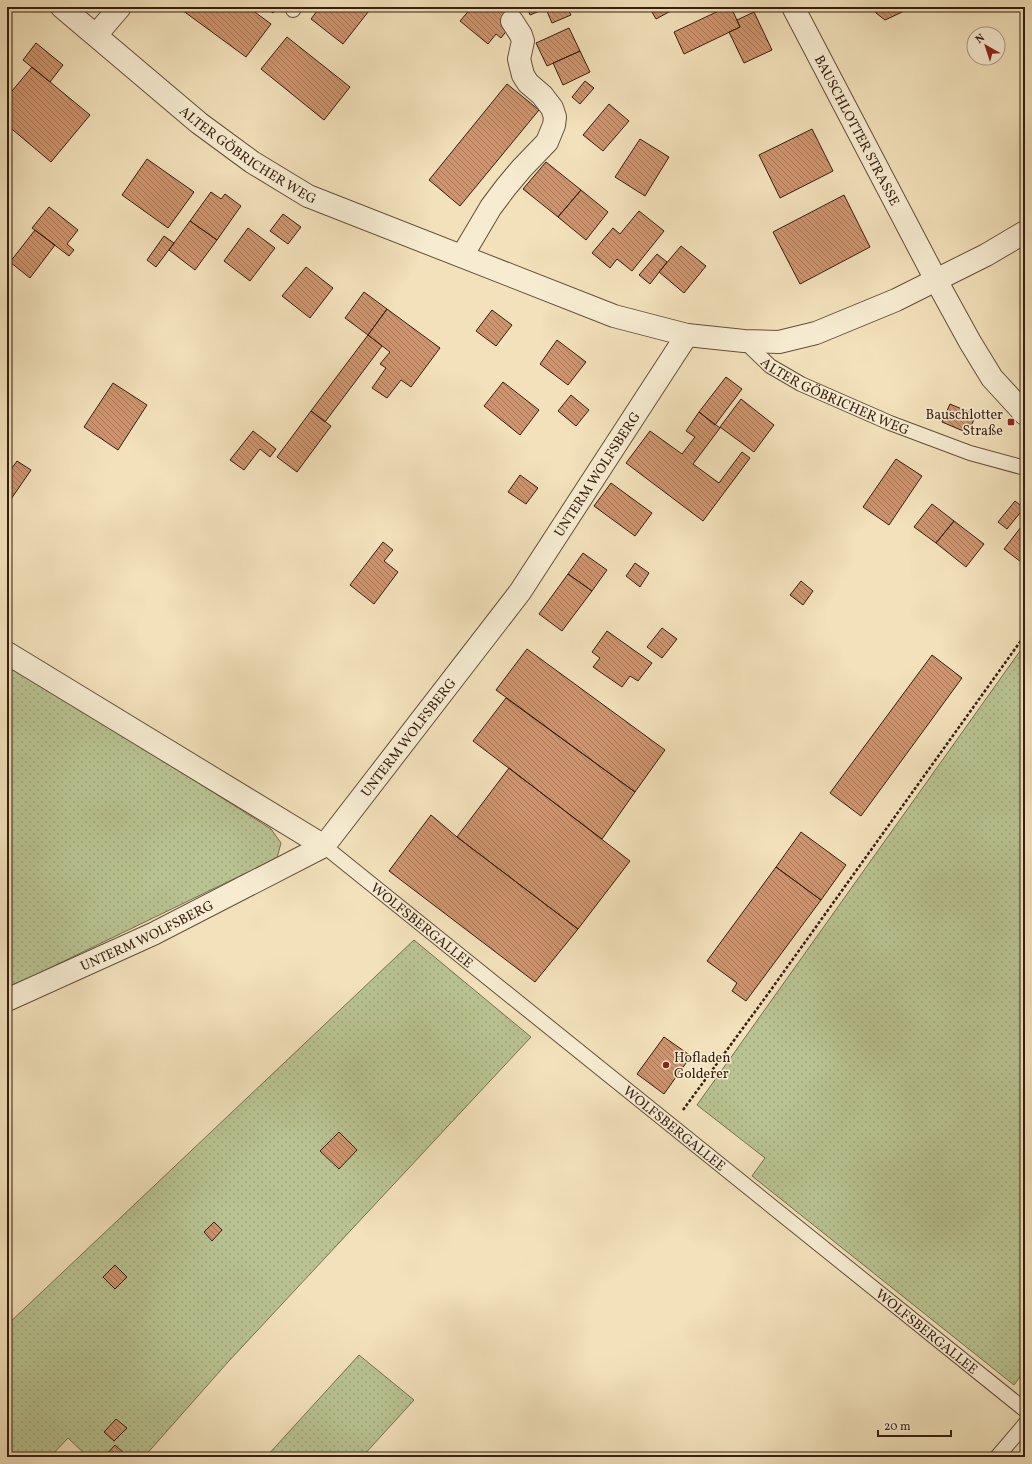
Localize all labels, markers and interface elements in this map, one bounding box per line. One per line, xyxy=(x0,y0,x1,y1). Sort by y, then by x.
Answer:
north arrow xyxy=(966,26,1006,66)
text: N xyxy=(973,31,988,48)
street label: BAUSCHLOTTER STRASSE xyxy=(809,52,903,209)
street label: ALTER GÖBRICHER WEG xyxy=(175,102,319,209)
street label: ALTER GÖBRICHER WEG xyxy=(756,354,912,440)
place label: Bauschlotter Straße xyxy=(925,406,1003,441)
street label: UNTERM WOLFSBERG xyxy=(550,409,646,541)
marker: Bauschlotter Straße xyxy=(1006,417,1016,427)
street label: UNTERM WOLFSBERG xyxy=(357,675,461,802)
street label: WOLFSBERGALLEE xyxy=(366,879,476,973)
street label: UNTERM WOLFSBERG xyxy=(78,896,217,977)
place label: Hofladen Golderer xyxy=(674,1049,731,1084)
marker: Hofladen Golderer xyxy=(661,1060,671,1070)
street label: WOLFSBERGALLEE xyxy=(618,1082,729,1176)
street label: WOLFSBERGALLEE xyxy=(871,1285,981,1379)
scale bar xyxy=(878,1412,951,1438)
text: 20 m xyxy=(884,1419,911,1435)

